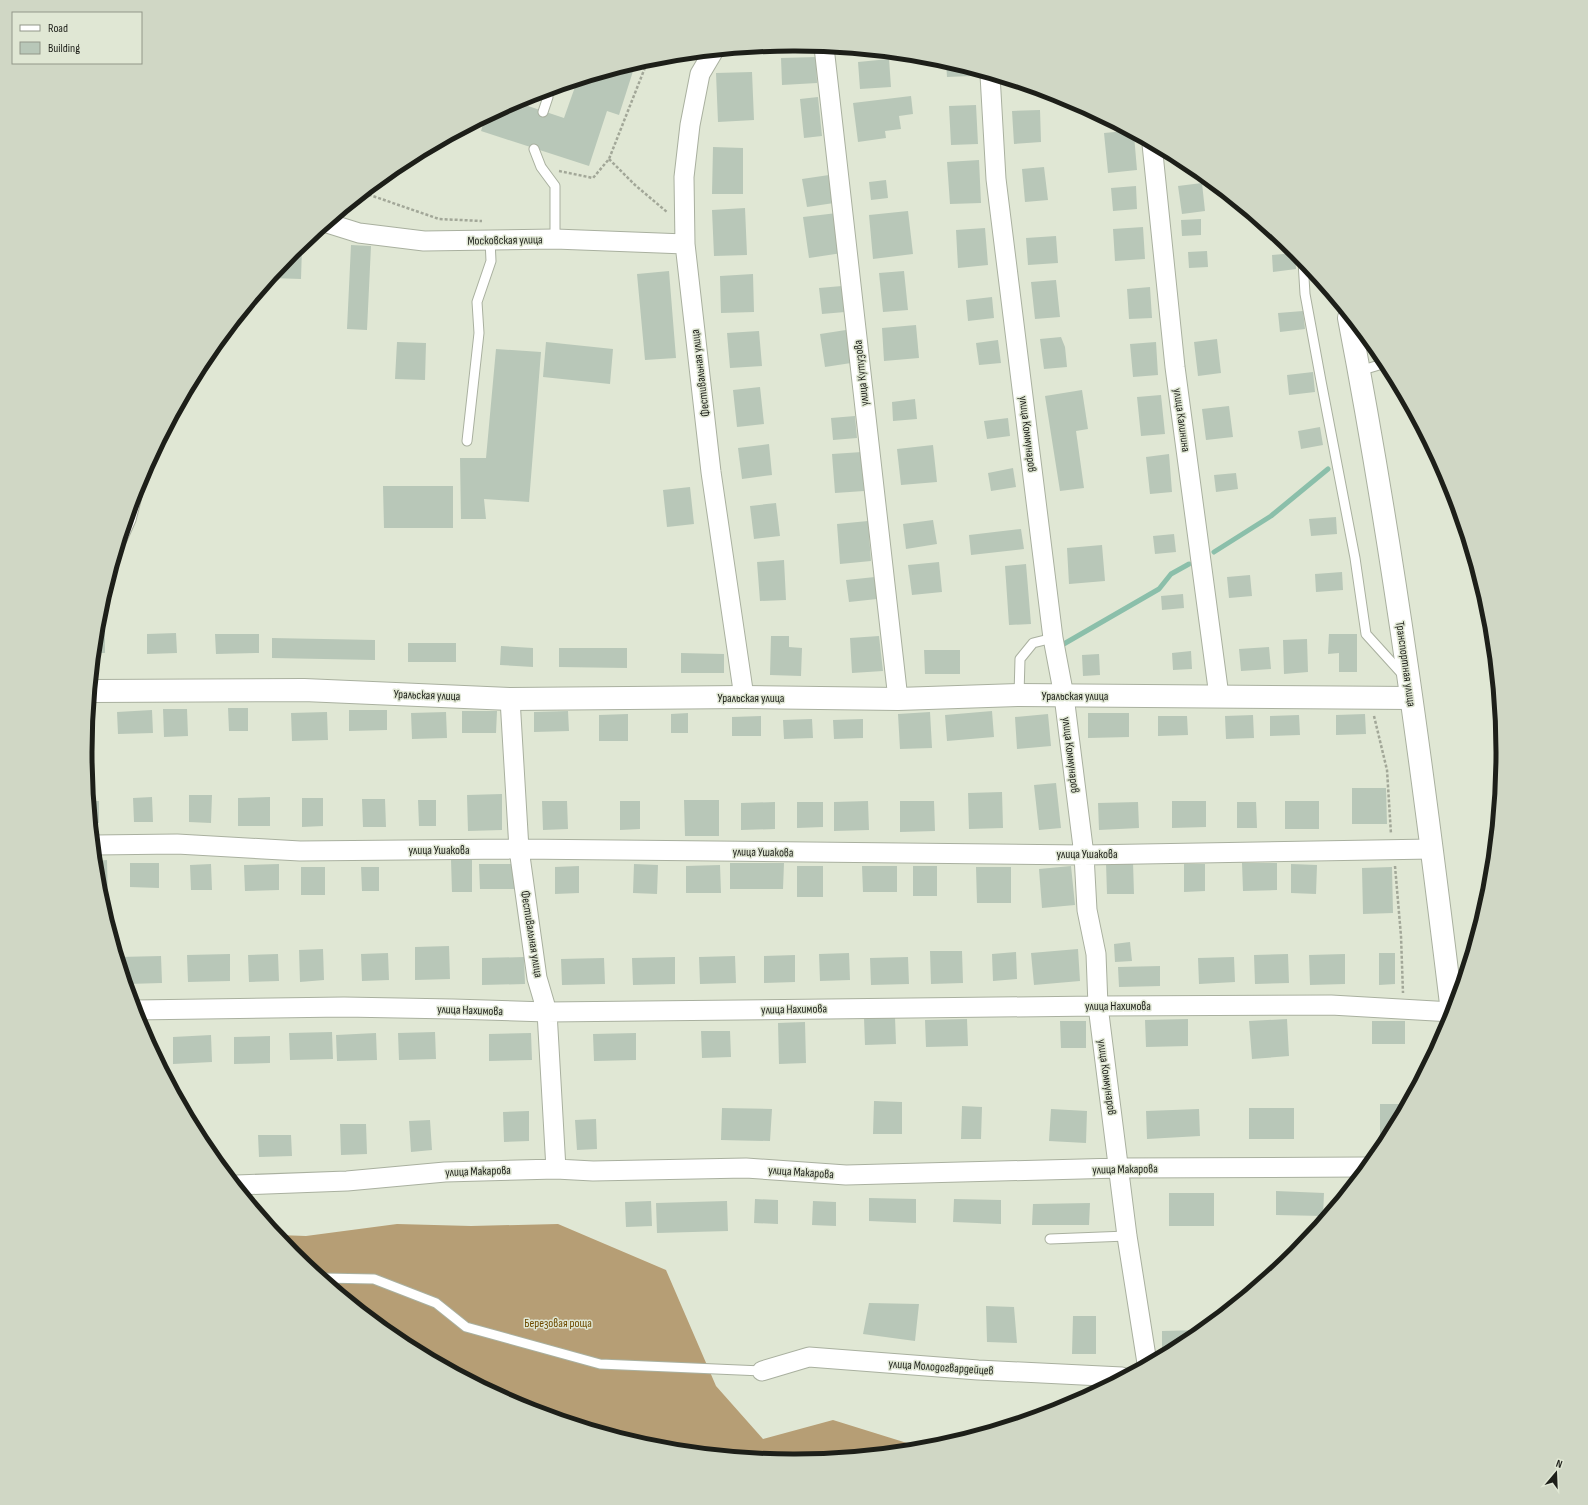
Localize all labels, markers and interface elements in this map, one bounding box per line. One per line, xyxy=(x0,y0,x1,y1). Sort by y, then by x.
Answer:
legend xyxy=(12,12,142,64)
text: Road xyxy=(48,21,68,36)
text: Building xyxy=(48,41,80,56)
street label: Московская улица xyxy=(467,232,543,249)
street label: Фестивальная улица xyxy=(688,328,713,418)
street label: улица Кутузова xyxy=(851,339,872,407)
street label: улица Калинина xyxy=(1170,387,1193,453)
street label: улица Коммунаров xyxy=(1015,395,1040,473)
street label: Транспортная улица xyxy=(1392,621,1419,708)
street label: Уральская улица xyxy=(393,687,461,704)
street label: Уральская улица xyxy=(1042,689,1109,704)
street label: Уральская улица xyxy=(718,691,785,706)
street label: улица Коммунаров xyxy=(1058,716,1083,794)
street label: улица Ушакова xyxy=(408,843,470,858)
street label: улица Ушакова xyxy=(732,844,794,861)
street label: улица Ушакова xyxy=(1056,847,1118,862)
street label: Фестивальная улица xyxy=(517,889,546,979)
street label: улица Нахимова xyxy=(1085,999,1151,1014)
street label: улица Нахимова xyxy=(761,1001,827,1018)
street label: улица Нахимова xyxy=(437,1002,504,1019)
street label: улица Коммунаров xyxy=(1094,1038,1119,1116)
street label: улица Макарова xyxy=(1092,1161,1158,1178)
street label: улица Макарова xyxy=(445,1163,511,1180)
street label: улица Макарова xyxy=(768,1163,835,1182)
park label: Березовая роща xyxy=(524,1316,592,1331)
street label: улица Молодогвардейцев xyxy=(888,1356,994,1379)
north arrow xyxy=(1536,1453,1576,1493)
text: N xyxy=(1554,1457,1564,1471)

